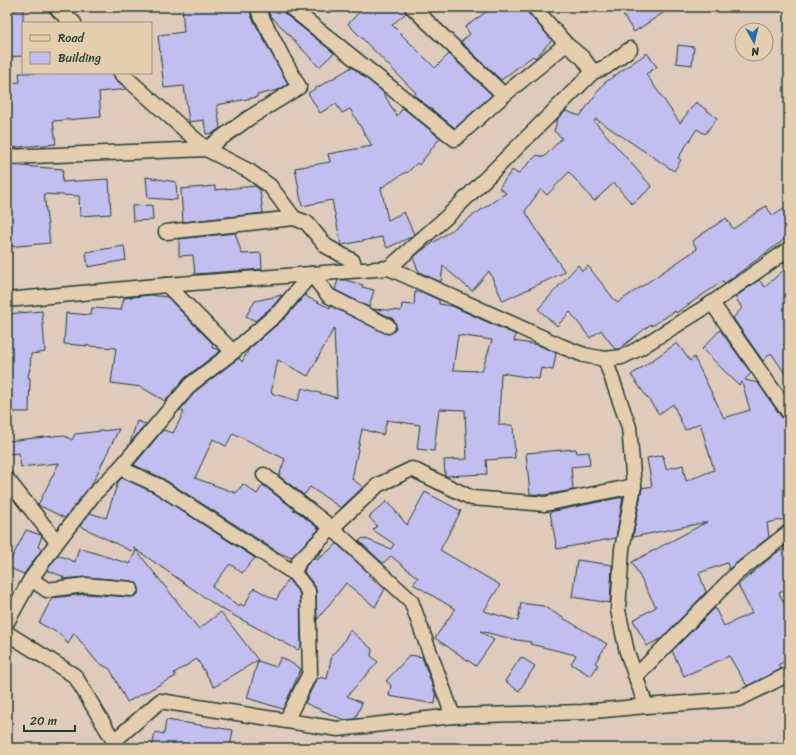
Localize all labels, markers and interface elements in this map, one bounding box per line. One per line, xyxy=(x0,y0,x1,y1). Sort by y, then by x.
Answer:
legend xyxy=(22,22,152,74)
north arrow xyxy=(734,22,774,62)
text: Road xyxy=(58,27,85,49)
text: N xyxy=(750,41,761,61)
text: Building xyxy=(58,47,101,69)
scale bar xyxy=(24,707,75,733)
text: 20 m xyxy=(30,710,57,732)

